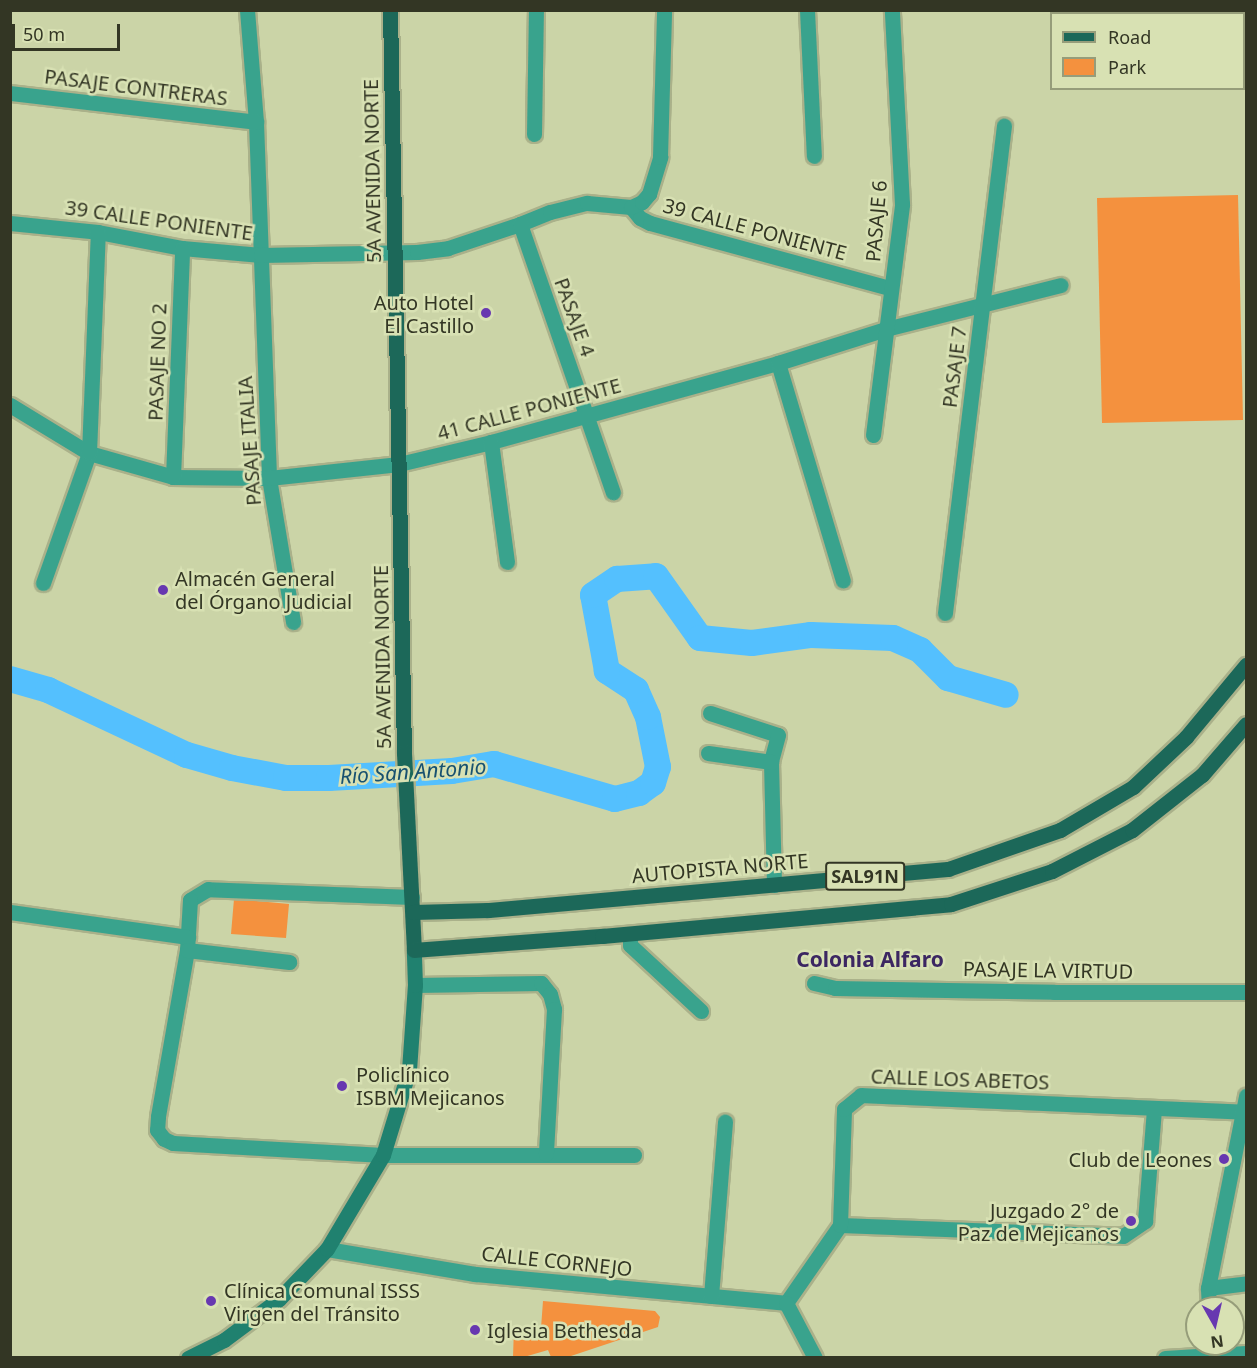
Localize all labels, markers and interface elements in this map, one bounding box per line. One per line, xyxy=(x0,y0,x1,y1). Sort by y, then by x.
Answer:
scale bar xyxy=(15,12,123,50)
legend xyxy=(1050,12,1245,90)
text: 50 m xyxy=(23,22,65,46)
text: Road xyxy=(1108,25,1151,49)
text: Park xyxy=(1108,55,1146,79)
street label: PASAJE CONTRERAS xyxy=(43,64,229,110)
street label: 5A AVENIDA NORTE xyxy=(358,79,386,263)
street label: PASAJE 6 xyxy=(860,179,892,263)
street label: 39 CALLE PONIENTE xyxy=(661,193,849,265)
street label: 39 CALLE PONIENTE xyxy=(64,195,254,245)
street label: PASAJE 4 xyxy=(550,274,600,360)
place label: Auto Hotel El Castillo xyxy=(374,290,474,337)
street label: PASAJE NO 2 xyxy=(143,303,171,421)
marker: Auto Hotel El Castillo xyxy=(479,306,493,320)
street label: PASAJE 7 xyxy=(937,325,971,409)
street label: 41 CALLE PONIENTE xyxy=(435,373,623,445)
street label: PASAJE ITALIA xyxy=(233,375,265,507)
street label: 5A AVENIDA NORTE xyxy=(368,565,396,749)
place label: Almacén General del Órgano Judicial xyxy=(175,566,352,613)
marker: Almacén General del Órgano Judicial xyxy=(156,583,170,597)
water label: Río San Antonio xyxy=(339,753,487,789)
street label: AUTOPISTA NORTE xyxy=(631,848,809,888)
road number: SAL91N xyxy=(824,861,906,891)
district label: Colonia Alfaro xyxy=(796,946,944,972)
street label: PASAJE LA VIRTUD xyxy=(963,957,1133,983)
place label: Policlínico ISBM Mejicanos xyxy=(356,1062,505,1109)
street label: CALLE LOS ABETOS xyxy=(870,1064,1050,1094)
marker: Policlínico ISBM Mejicanos xyxy=(333,1077,351,1095)
place label: Club de Leones xyxy=(1068,1147,1212,1171)
marker: Club de Leones xyxy=(1217,1152,1231,1166)
place label: Juzgado 2° de Paz de Mejicanos xyxy=(958,1198,1119,1245)
marker: Juzgado 2° de Paz de Mejicanos xyxy=(1124,1214,1138,1228)
street label: CALLE CORNEJO xyxy=(480,1241,634,1281)
place label: Clínica Comunal ISSS Virgen del Tránsito xyxy=(224,1278,420,1325)
marker: Clínica Comunal ISSS Virgen del Tránsito xyxy=(202,1292,220,1310)
north arrow xyxy=(1185,1296,1245,1356)
place label: Iglesia Bethesda xyxy=(487,1318,642,1342)
marker: Iglesia Bethesda xyxy=(468,1323,482,1337)
text: N xyxy=(1209,1330,1225,1354)

